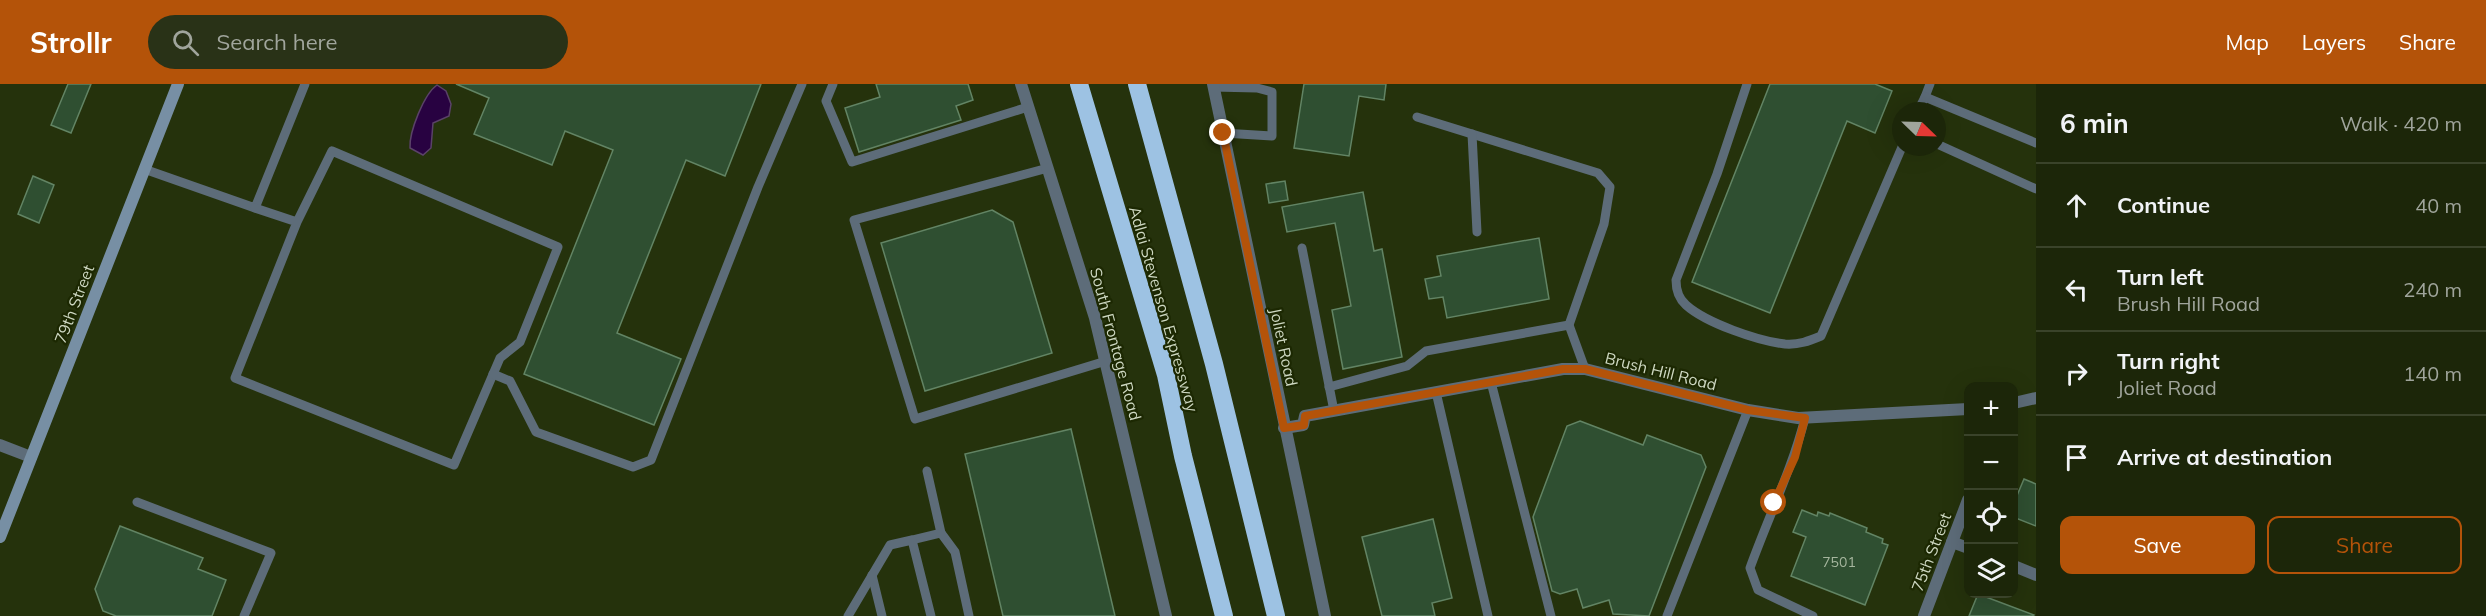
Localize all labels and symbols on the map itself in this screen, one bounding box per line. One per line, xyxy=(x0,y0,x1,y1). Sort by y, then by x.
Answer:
north arrow xyxy=(1892,102,1946,156)
route end xyxy=(1209,119,1235,145)
street label: Adlai Stevenson Expressway xyxy=(1125,204,1203,415)
street label: 79th Street xyxy=(50,261,98,346)
street label: South Frontage Road xyxy=(1086,265,1146,423)
street label: Joliet Road xyxy=(1266,306,1302,388)
street label: Brush Hill Road xyxy=(1603,347,1719,395)
route start xyxy=(1760,489,1786,515)
street label: 75th Street xyxy=(1907,509,1955,594)
house number: 7501 xyxy=(1822,553,1856,571)

